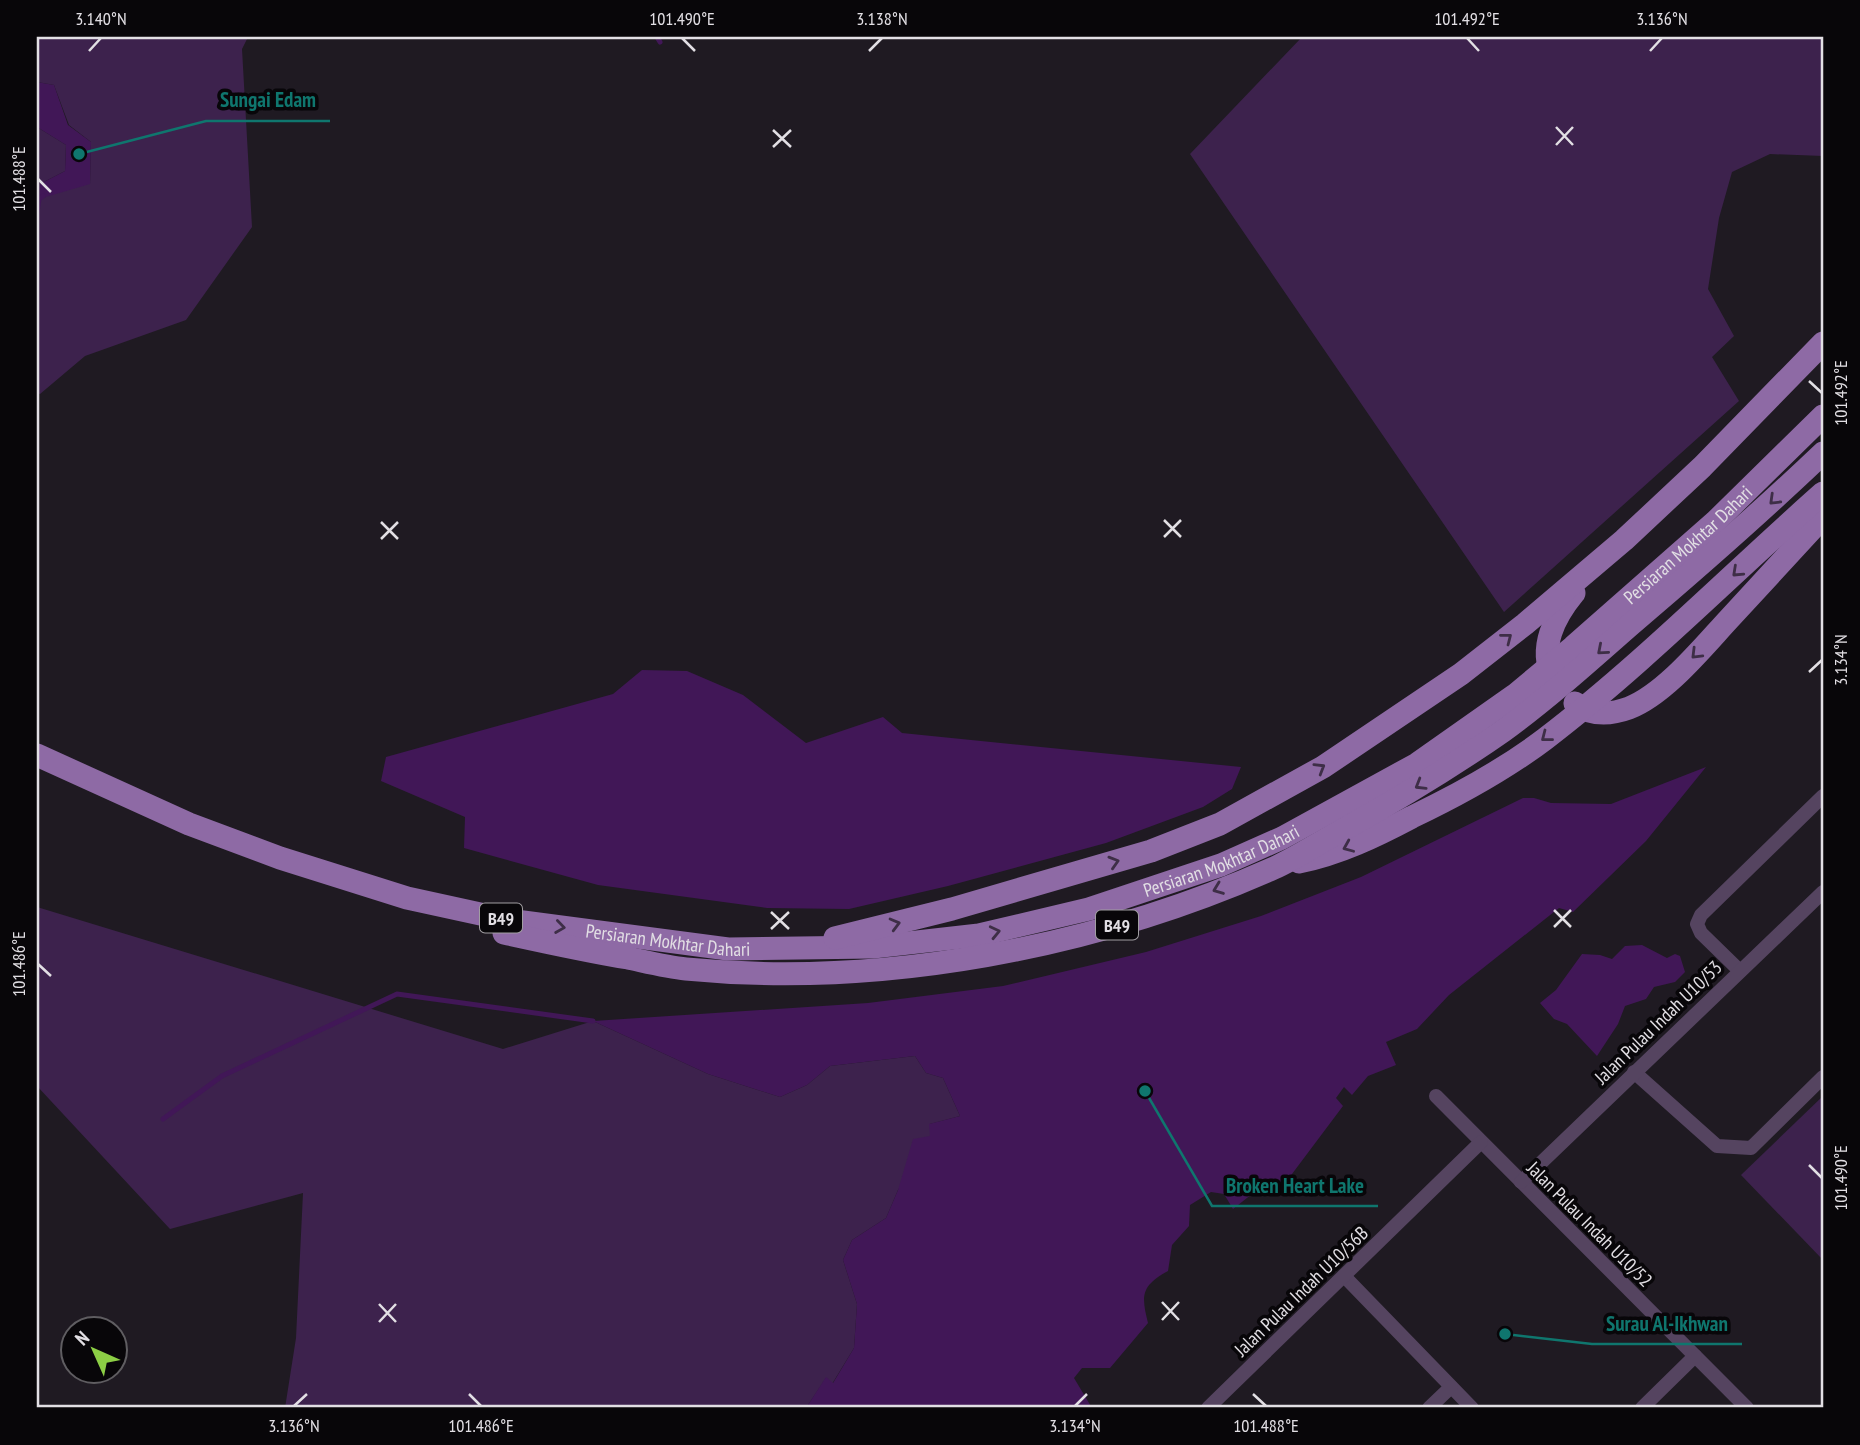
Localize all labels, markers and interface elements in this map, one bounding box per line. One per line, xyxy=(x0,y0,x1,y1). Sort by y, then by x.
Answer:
text: 3.140°N xyxy=(75,7,127,30)
text: 101.490°E xyxy=(649,7,715,30)
text: 3.138°N xyxy=(856,7,908,30)
text: 101.492°E xyxy=(1434,7,1500,30)
text: 3.136°N xyxy=(1636,7,1688,30)
callout: Sungai Edam xyxy=(206,79,330,121)
text: Sungai Edam xyxy=(220,86,316,113)
text: 101.488°E xyxy=(7,146,30,212)
text: 101.492°E xyxy=(1829,360,1852,426)
street label: Persiaran Mokhtar Dahari xyxy=(1618,480,1757,609)
one-way arrow xyxy=(1769,492,1782,505)
one-way arrow xyxy=(1732,564,1745,577)
one-way arrow xyxy=(1499,634,1512,647)
text: 3.134°N xyxy=(1829,634,1852,686)
one-way arrow xyxy=(1598,642,1611,654)
one-way arrow xyxy=(1692,646,1705,659)
one-way arrow xyxy=(1542,729,1554,741)
one-way arrow xyxy=(1313,763,1326,776)
one-way arrow xyxy=(1414,776,1427,789)
street label: Persiaran Mokhtar Dahari xyxy=(1140,819,1303,902)
one-way arrow xyxy=(1343,839,1355,853)
one-way arrow xyxy=(1108,856,1120,871)
one-way arrow xyxy=(1213,881,1225,895)
road number: B49 xyxy=(480,903,522,932)
road number: B49 xyxy=(1096,910,1138,940)
street label: Persiaran Mokhtar Dahari xyxy=(584,918,750,961)
one-way arrow xyxy=(889,918,901,932)
one-way arrow xyxy=(554,920,566,935)
one-way arrow xyxy=(989,925,1001,940)
text: 101.486°E xyxy=(7,931,30,997)
street label: Jalan Pulau Indah U10/53 xyxy=(1589,955,1727,1090)
text: 101.490°E xyxy=(1829,1145,1852,1211)
street label: Jalan Pulau Indah U10/52 xyxy=(1521,1155,1658,1292)
callout: Broken Heart Lake xyxy=(1212,1164,1378,1206)
text: Broken Heart Lake xyxy=(1226,1172,1364,1199)
street label: Jalan Pulau Indah U10/56B xyxy=(1228,1221,1373,1362)
callout: Surau Al-Ikhwan xyxy=(1592,1302,1742,1344)
text: Surau Al-Ikhwan xyxy=(1606,1310,1728,1337)
north arrow xyxy=(60,1316,130,1386)
text: N xyxy=(70,1326,94,1350)
text: 3.136°N xyxy=(268,1414,320,1437)
text: 101.486°E xyxy=(448,1414,514,1437)
text: 3.134°N xyxy=(1049,1414,1101,1437)
text: 101.488°E xyxy=(1233,1414,1299,1437)

